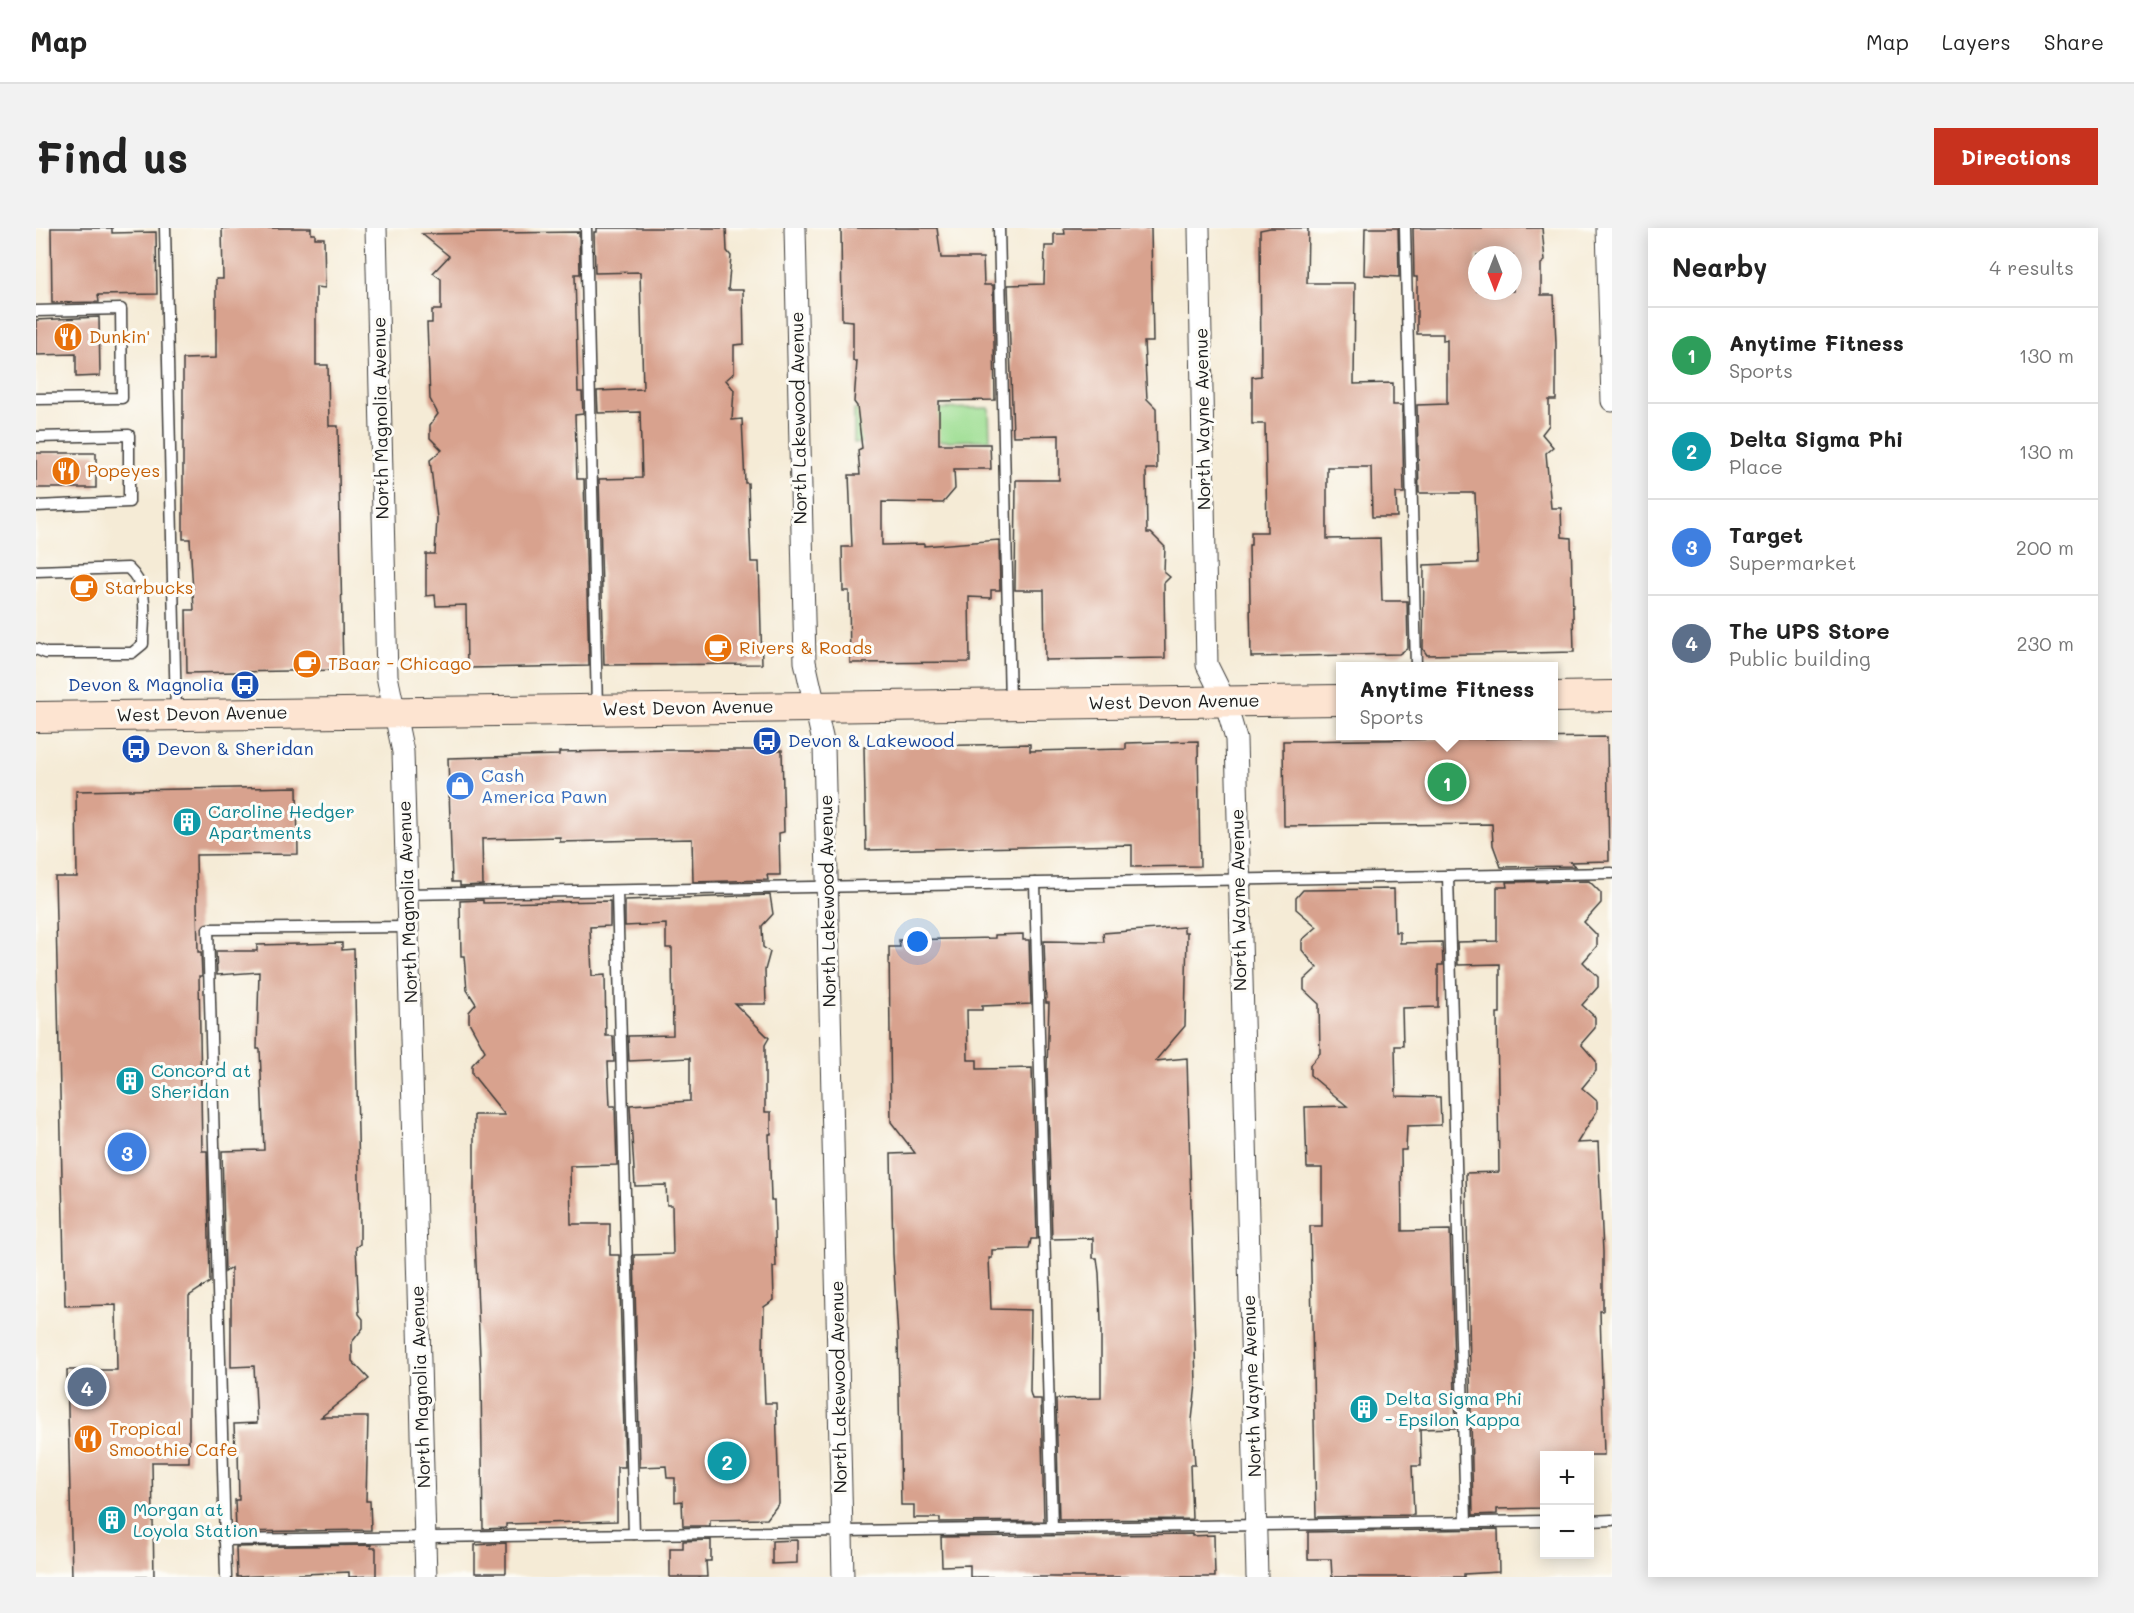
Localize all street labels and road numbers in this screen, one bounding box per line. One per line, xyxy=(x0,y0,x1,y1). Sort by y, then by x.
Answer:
street label: North Lakewood Avenue xyxy=(784,311,812,525)
street label: North Magnolia Avenue xyxy=(366,316,394,520)
street label: North Wayne Avenue xyxy=(1188,328,1216,510)
street label: West Devon Avenue xyxy=(1088,688,1260,714)
street label: West Devon Avenue xyxy=(602,694,774,720)
street label: West Devon Avenue xyxy=(116,700,288,726)
street label: North Lakewood Avenue xyxy=(813,794,841,1008)
street label: North Magnolia Avenue xyxy=(391,800,423,1004)
street label: North Wayne Avenue xyxy=(1224,809,1252,991)
street label: North Lakewood Avenue xyxy=(824,1280,852,1494)
street label: North Magnolia Avenue xyxy=(404,1285,436,1489)
street label: North Wayne Avenue xyxy=(1236,1294,1266,1478)

